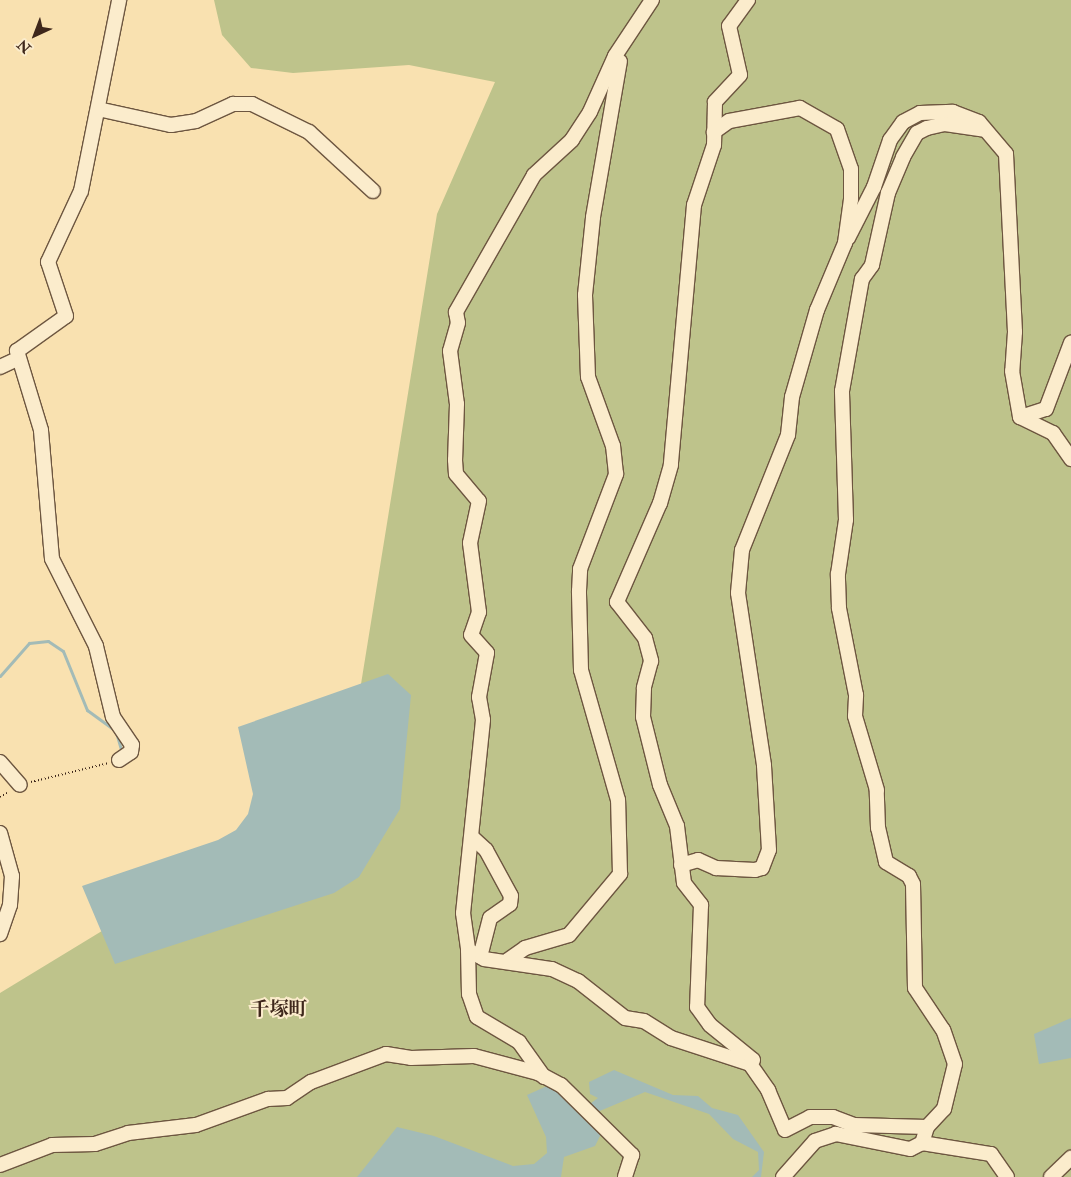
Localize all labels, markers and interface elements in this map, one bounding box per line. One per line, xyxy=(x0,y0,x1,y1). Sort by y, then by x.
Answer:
north arrow xyxy=(10,10,60,60)
text: N xyxy=(14,36,35,57)
district label: 千塚町 xyxy=(251,999,307,1021)

